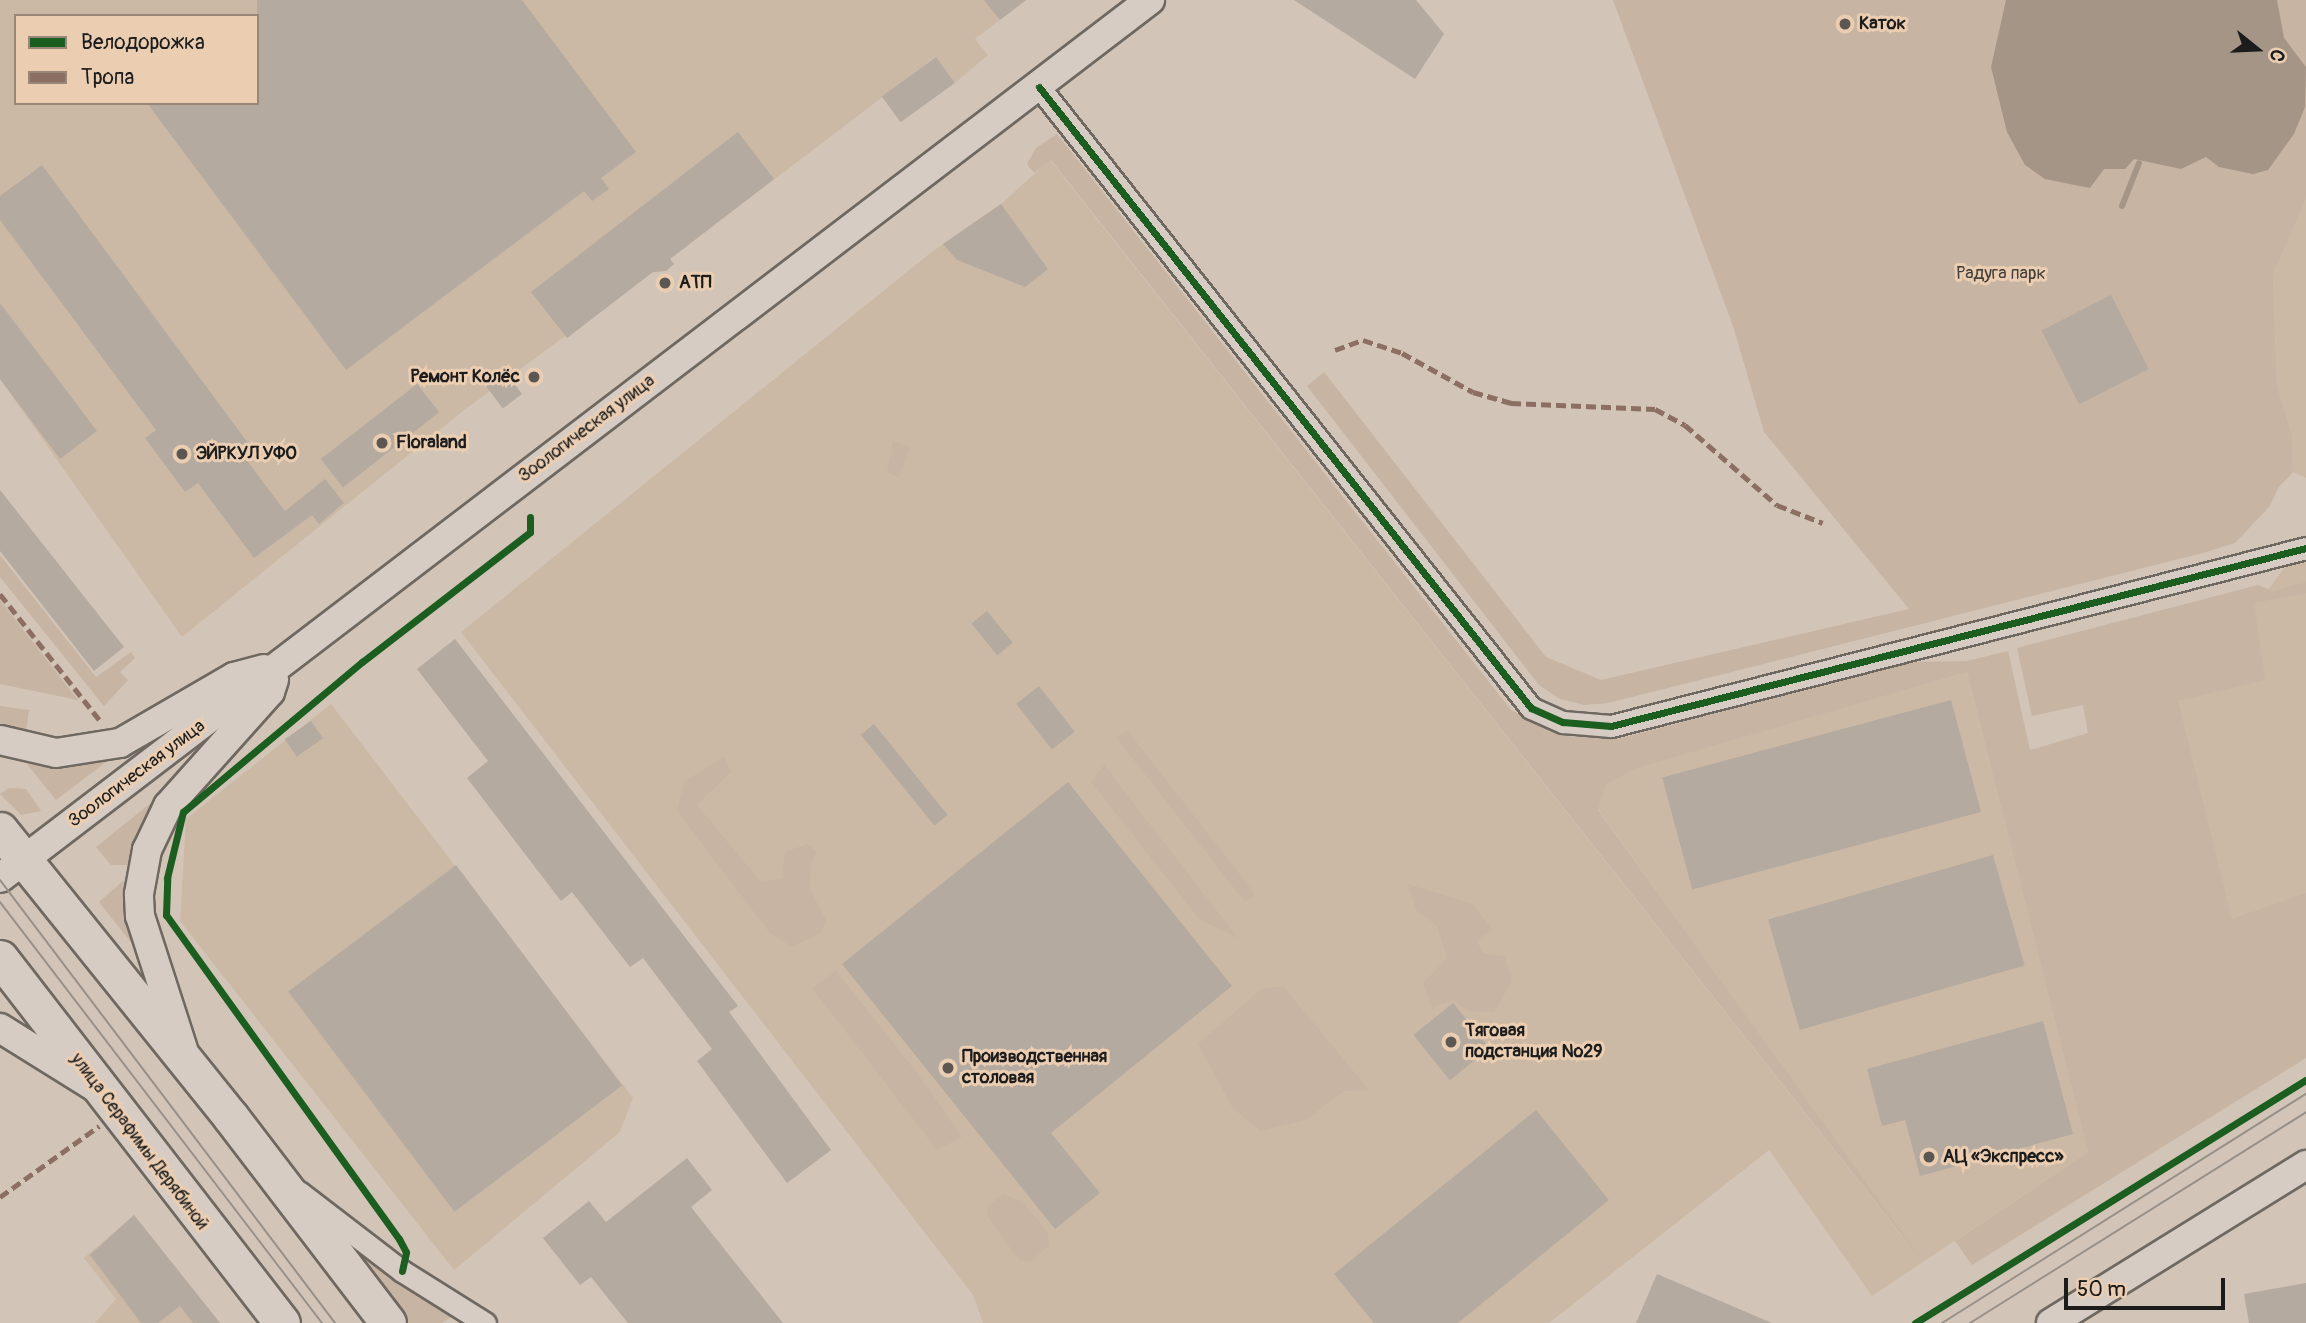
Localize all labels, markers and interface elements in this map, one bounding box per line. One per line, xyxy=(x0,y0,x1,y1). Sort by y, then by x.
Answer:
place label: Каток xyxy=(1859,13,1906,35)
legend xyxy=(14,14,259,105)
north arrow xyxy=(2222,14,2292,84)
marker: Каток xyxy=(1837,16,1853,32)
text: Велодорожка xyxy=(81,29,205,56)
text: С xyxy=(2264,46,2290,65)
text: Тропа xyxy=(81,64,134,91)
park label: Радуга парк xyxy=(1956,263,2046,285)
place label: АТП xyxy=(679,272,711,294)
marker: АТП xyxy=(657,275,673,291)
place label: Ремонт Колёс xyxy=(410,366,520,388)
marker: Ремонт Колёс xyxy=(526,369,542,385)
street label: Зоологическая улица xyxy=(514,371,660,487)
place label: Floraland xyxy=(396,432,467,454)
marker: Floraland xyxy=(374,435,390,451)
place label: ЭЙРКУЛ УФО xyxy=(196,443,297,465)
marker: ЭЙРКУЛ УФО xyxy=(174,446,190,462)
street label: Зоологическая улица xyxy=(64,716,210,832)
place label: Тяговая подстанция №29 xyxy=(1465,1021,1603,1064)
marker: Тяговая подстанция №29 xyxy=(1443,1034,1459,1050)
place label: Производственная столовая xyxy=(962,1047,1107,1090)
street label: улица Серафимы Дерябиной xyxy=(65,1049,213,1235)
marker: Производственная столовая xyxy=(940,1060,956,1076)
place label: АЦ «Экспресс» xyxy=(1943,1146,2063,1168)
marker: АЦ «Экспресс» xyxy=(1921,1149,1937,1165)
scale bar xyxy=(2068,1264,2229,1308)
text: 50 m xyxy=(2077,1276,2126,1303)

